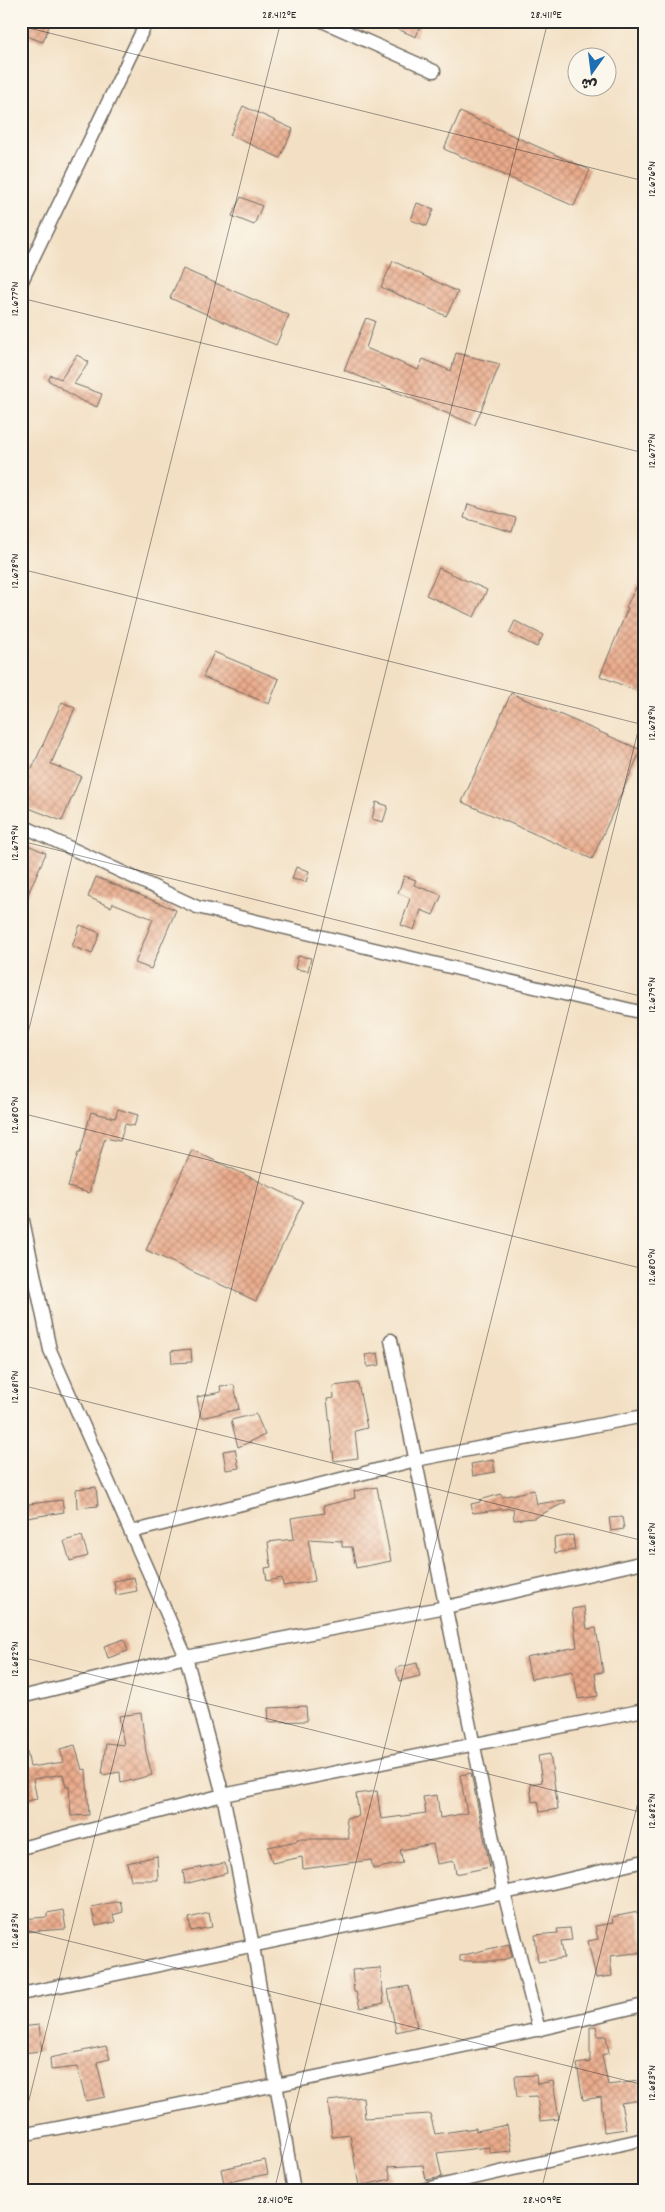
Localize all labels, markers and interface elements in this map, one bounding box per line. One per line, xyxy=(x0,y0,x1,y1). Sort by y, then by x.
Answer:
text: 28.412°E xyxy=(262,7,297,24)
text: 28.411°E xyxy=(530,7,562,24)
north arrow xyxy=(568,48,618,98)
text: ش xyxy=(579,71,599,94)
text: 12.676°N xyxy=(644,161,661,197)
text: 12.677°N xyxy=(7,282,24,316)
text: 12.677°N xyxy=(644,434,661,468)
text: 12.678°N xyxy=(7,553,24,588)
text: 12.678°N xyxy=(644,705,661,740)
text: 12.679°N xyxy=(7,825,24,861)
text: 12.679°N xyxy=(644,977,661,1013)
text: 12.680°N xyxy=(7,1096,24,1133)
text: 12.680°N xyxy=(644,1248,661,1285)
text: 12.681°N xyxy=(7,1370,24,1403)
text: 12.681°N xyxy=(644,1522,661,1555)
text: 12.682°N xyxy=(7,1641,24,1677)
text: 12.682°N xyxy=(644,1793,661,1829)
text: 12.683°N xyxy=(7,1913,24,1949)
text: 12.683°N xyxy=(644,2065,661,2101)
text: 28.410°E xyxy=(257,2192,293,2209)
text: 28.409°E xyxy=(523,2192,562,2209)

